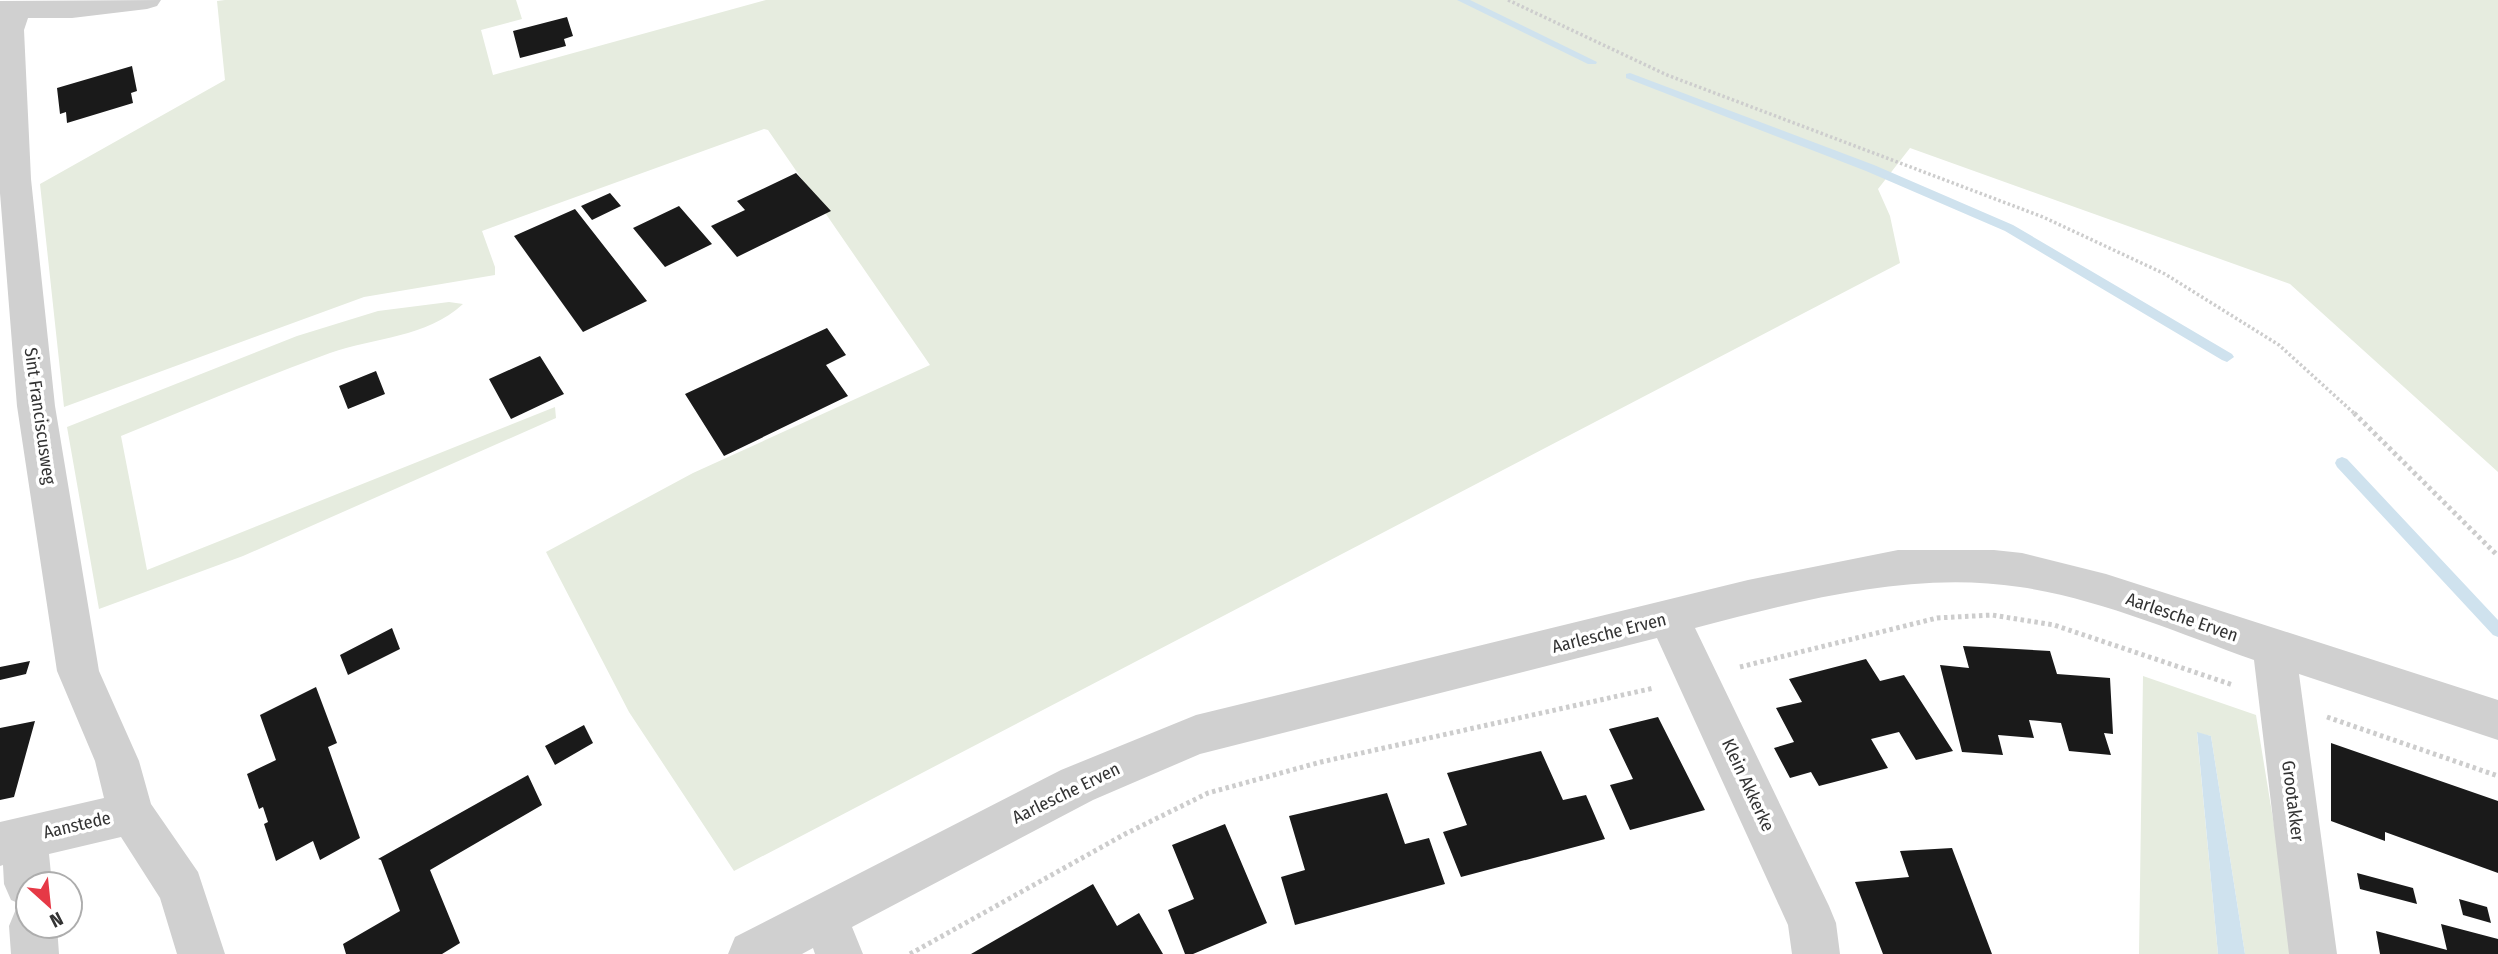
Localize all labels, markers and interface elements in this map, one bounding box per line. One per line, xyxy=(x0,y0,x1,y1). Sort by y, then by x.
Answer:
street label: Sint Franciscusweg xyxy=(20,346,61,486)
street label: Aarlesche Erven xyxy=(2123,588,2241,646)
street label: Aarlesche Erven xyxy=(1550,608,1668,658)
street label: Klein Akkerke xyxy=(1717,735,1779,835)
street label: Aarlesche Erven xyxy=(1009,757,1123,829)
street label: Grootakker xyxy=(2277,759,2309,843)
street label: Aanstede xyxy=(41,807,113,843)
north arrow xyxy=(14,870,84,940)
text: N xyxy=(46,907,67,933)

